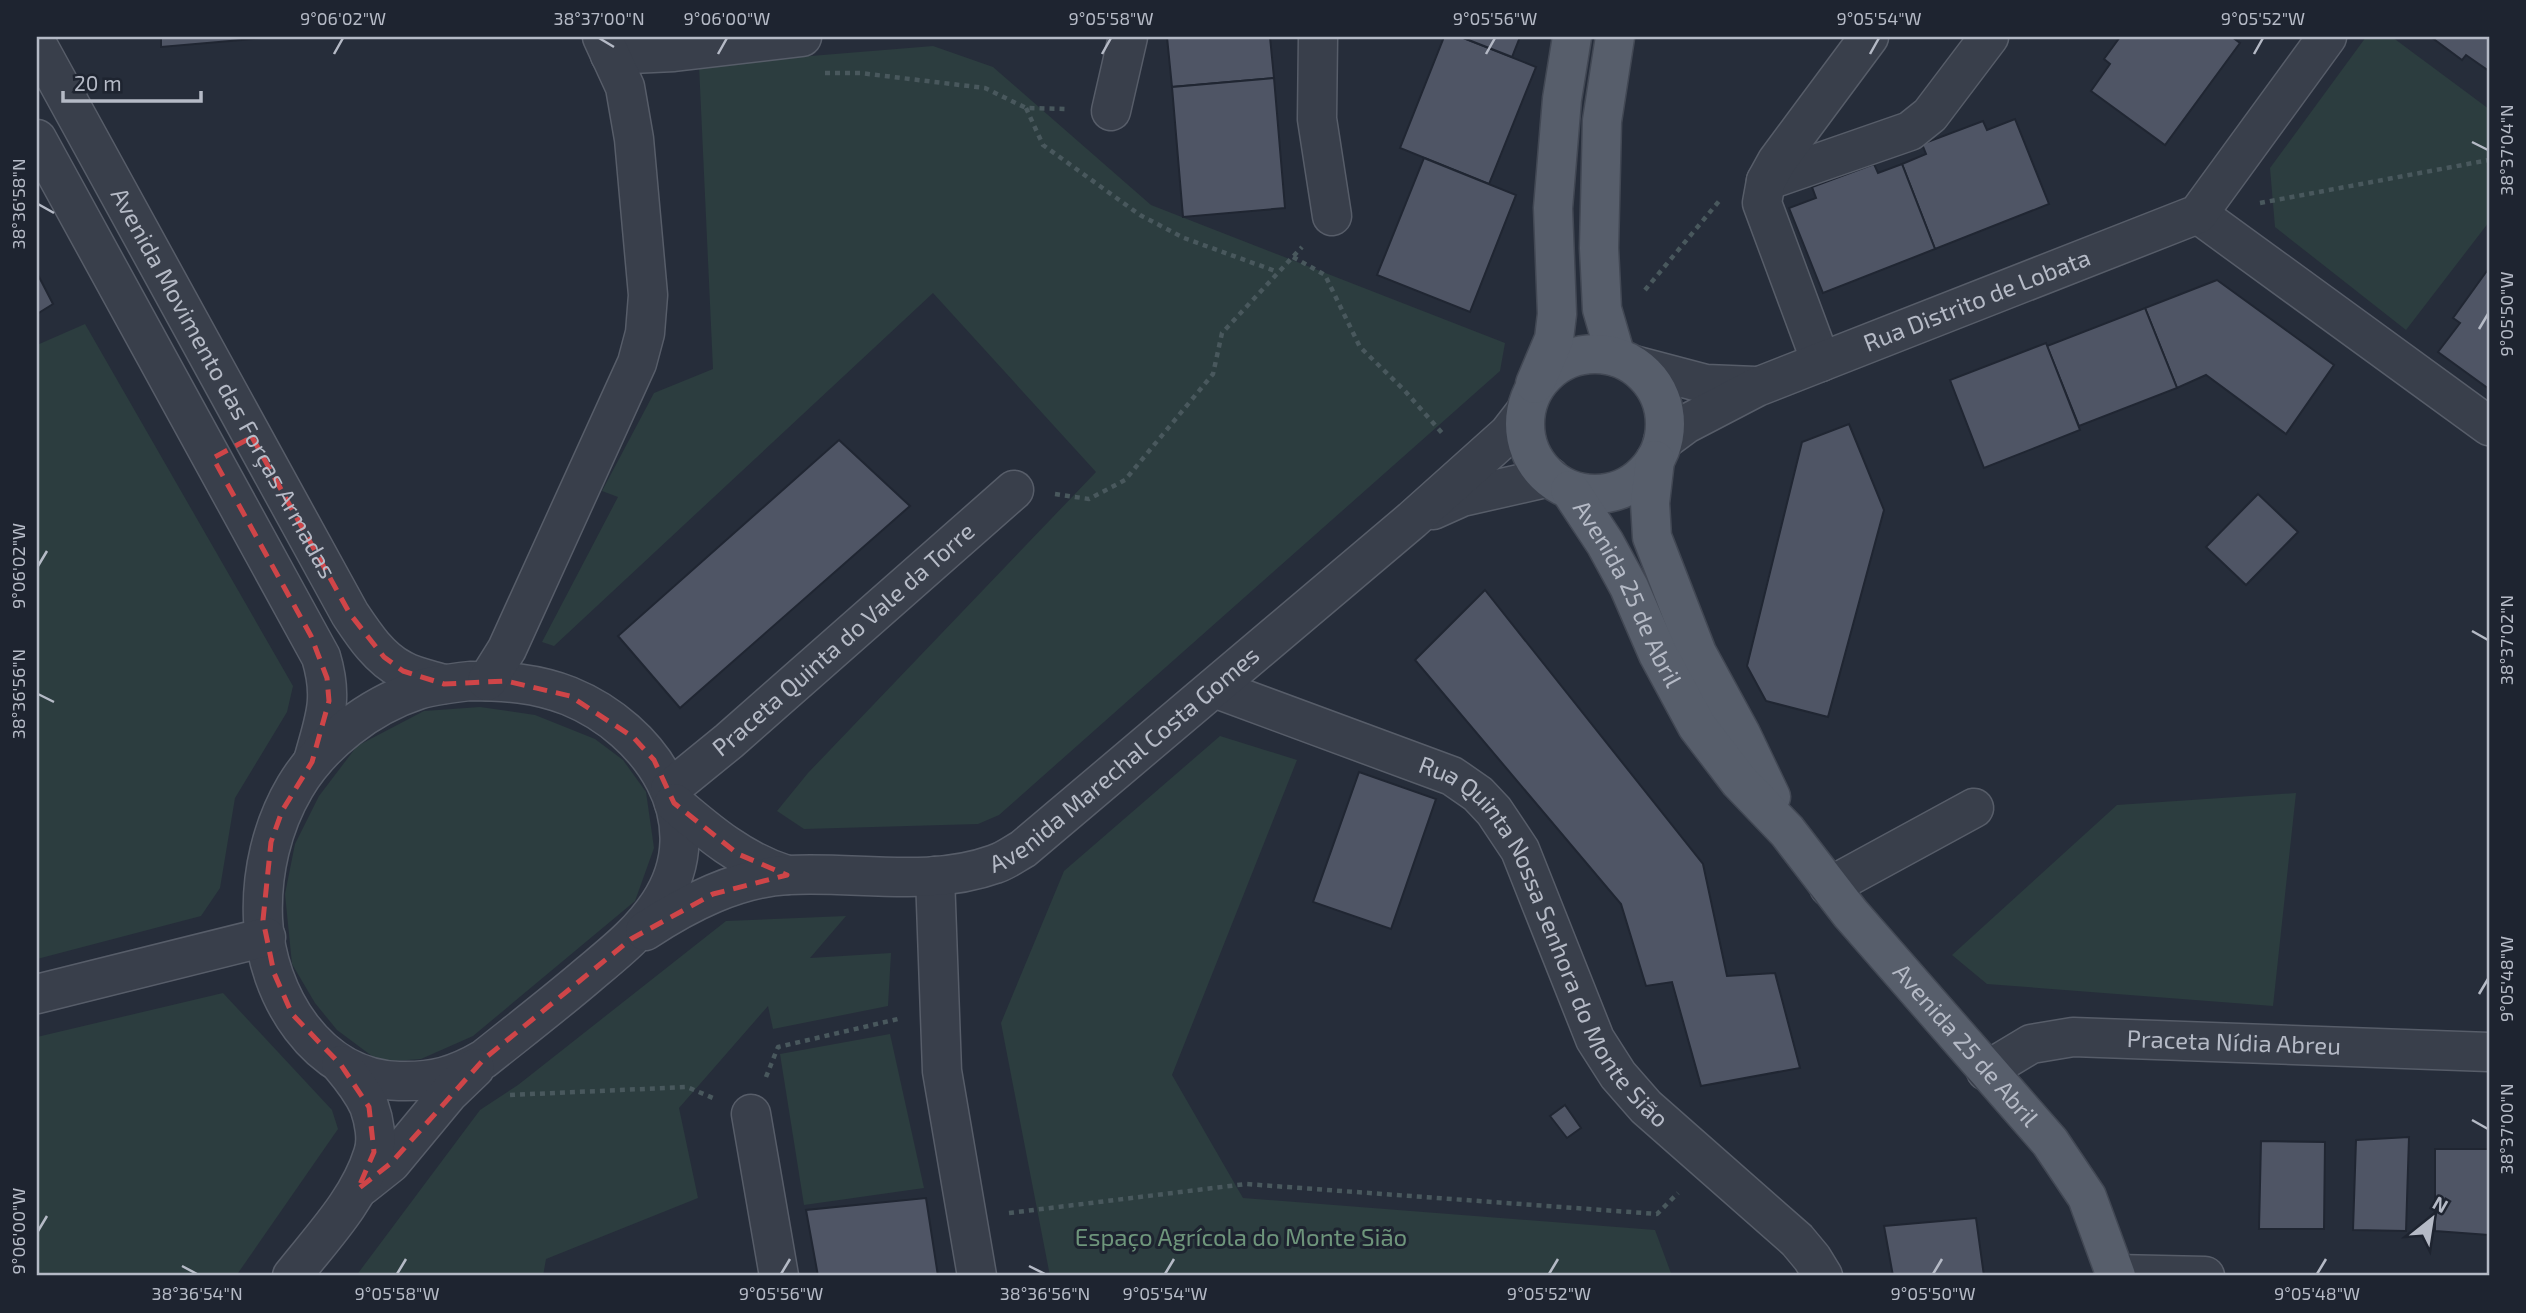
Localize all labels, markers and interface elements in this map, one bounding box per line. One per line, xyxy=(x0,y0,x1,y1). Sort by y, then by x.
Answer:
text: 9°06'02"W xyxy=(300,7,386,29)
text: 38°37'00"N xyxy=(553,7,645,29)
text: 9°06'00"W xyxy=(684,7,770,29)
text: 9°05'58"W xyxy=(1068,7,1154,29)
text: 9°05'56"W xyxy=(1453,7,1537,29)
text: 9°05'54"W xyxy=(1836,7,1922,29)
text: 9°05'52"W xyxy=(2221,7,2305,29)
scale bar xyxy=(63,60,201,104)
text: 20 m xyxy=(74,70,122,95)
text: 38°37'04"N xyxy=(2495,104,2517,196)
text: 38°36'58"N xyxy=(7,158,29,250)
street label: Avenida Movimento das Forças Armadas xyxy=(106,182,344,583)
street label: Rua Distrito de Lobata xyxy=(1859,242,2094,357)
text: 9°05'50"W xyxy=(2495,271,2517,357)
street label: Avenida 25 de Abril xyxy=(1568,494,1689,692)
street label: Praceta Quinta do Vale da Torre xyxy=(706,516,980,762)
text: 9°06'02"W xyxy=(7,523,29,609)
text: 38°37'02"N xyxy=(2495,595,2517,685)
street label: Avenida Marechal Costa Gomes xyxy=(985,640,1264,878)
text: 38°36'56"N xyxy=(7,649,29,739)
street label: Rua Quinta Nossa Senhora do Monte Sião xyxy=(1415,749,1675,1133)
text: 9°05'48"W xyxy=(2495,936,2517,1022)
street label: Avenida 25 de Abril xyxy=(1888,957,2046,1132)
street label: Praceta Nídia Abreu xyxy=(2126,1023,2341,1060)
text: 38°37'00"N xyxy=(2495,1083,2517,1175)
north arrow xyxy=(2396,1184,2466,1254)
text: 9°06'00"W xyxy=(7,1188,29,1274)
text: N xyxy=(2429,1190,2452,1217)
park label: Espaço Agrícola do Monte Sião xyxy=(1075,1222,1407,1252)
text: 38°36'54"N xyxy=(151,1282,243,1304)
text: 9°05'58"W xyxy=(354,1282,440,1304)
text: 9°05'56"W xyxy=(739,1282,823,1304)
text: 38°36'56"N xyxy=(1000,1282,1090,1304)
text: 9°05'54"W xyxy=(1122,1282,1208,1304)
text: 9°05'52"W xyxy=(1507,1282,1591,1304)
text: 9°05'50"W xyxy=(1890,1282,1976,1304)
text: 9°05'48"W xyxy=(2274,1282,2360,1304)

